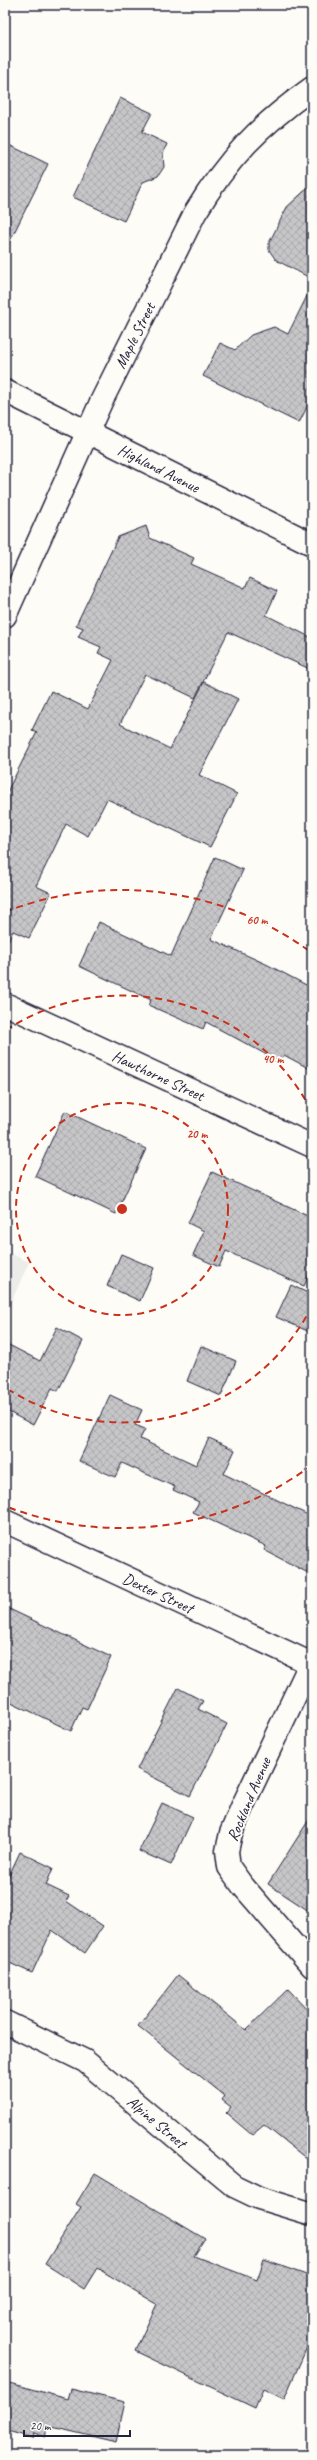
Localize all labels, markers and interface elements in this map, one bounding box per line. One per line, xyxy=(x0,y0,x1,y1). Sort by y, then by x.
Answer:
street label: Maple Street xyxy=(110,298,161,372)
street label: Highland Avenue xyxy=(114,440,204,498)
text: 60 m xyxy=(247,912,269,928)
street label: Hawthorne Street xyxy=(109,1046,209,1106)
text: 40 m xyxy=(263,1051,284,1067)
text: 20 m xyxy=(187,1126,208,1142)
centre of rings xyxy=(115,1202,129,1216)
street label: Dexter Street xyxy=(119,1568,199,1619)
street label: Rockland Avenue xyxy=(222,1753,276,1844)
street label: Alpine Street xyxy=(123,2092,192,2154)
scale bar xyxy=(24,2412,130,2438)
text: 20 m xyxy=(30,2418,52,2434)

